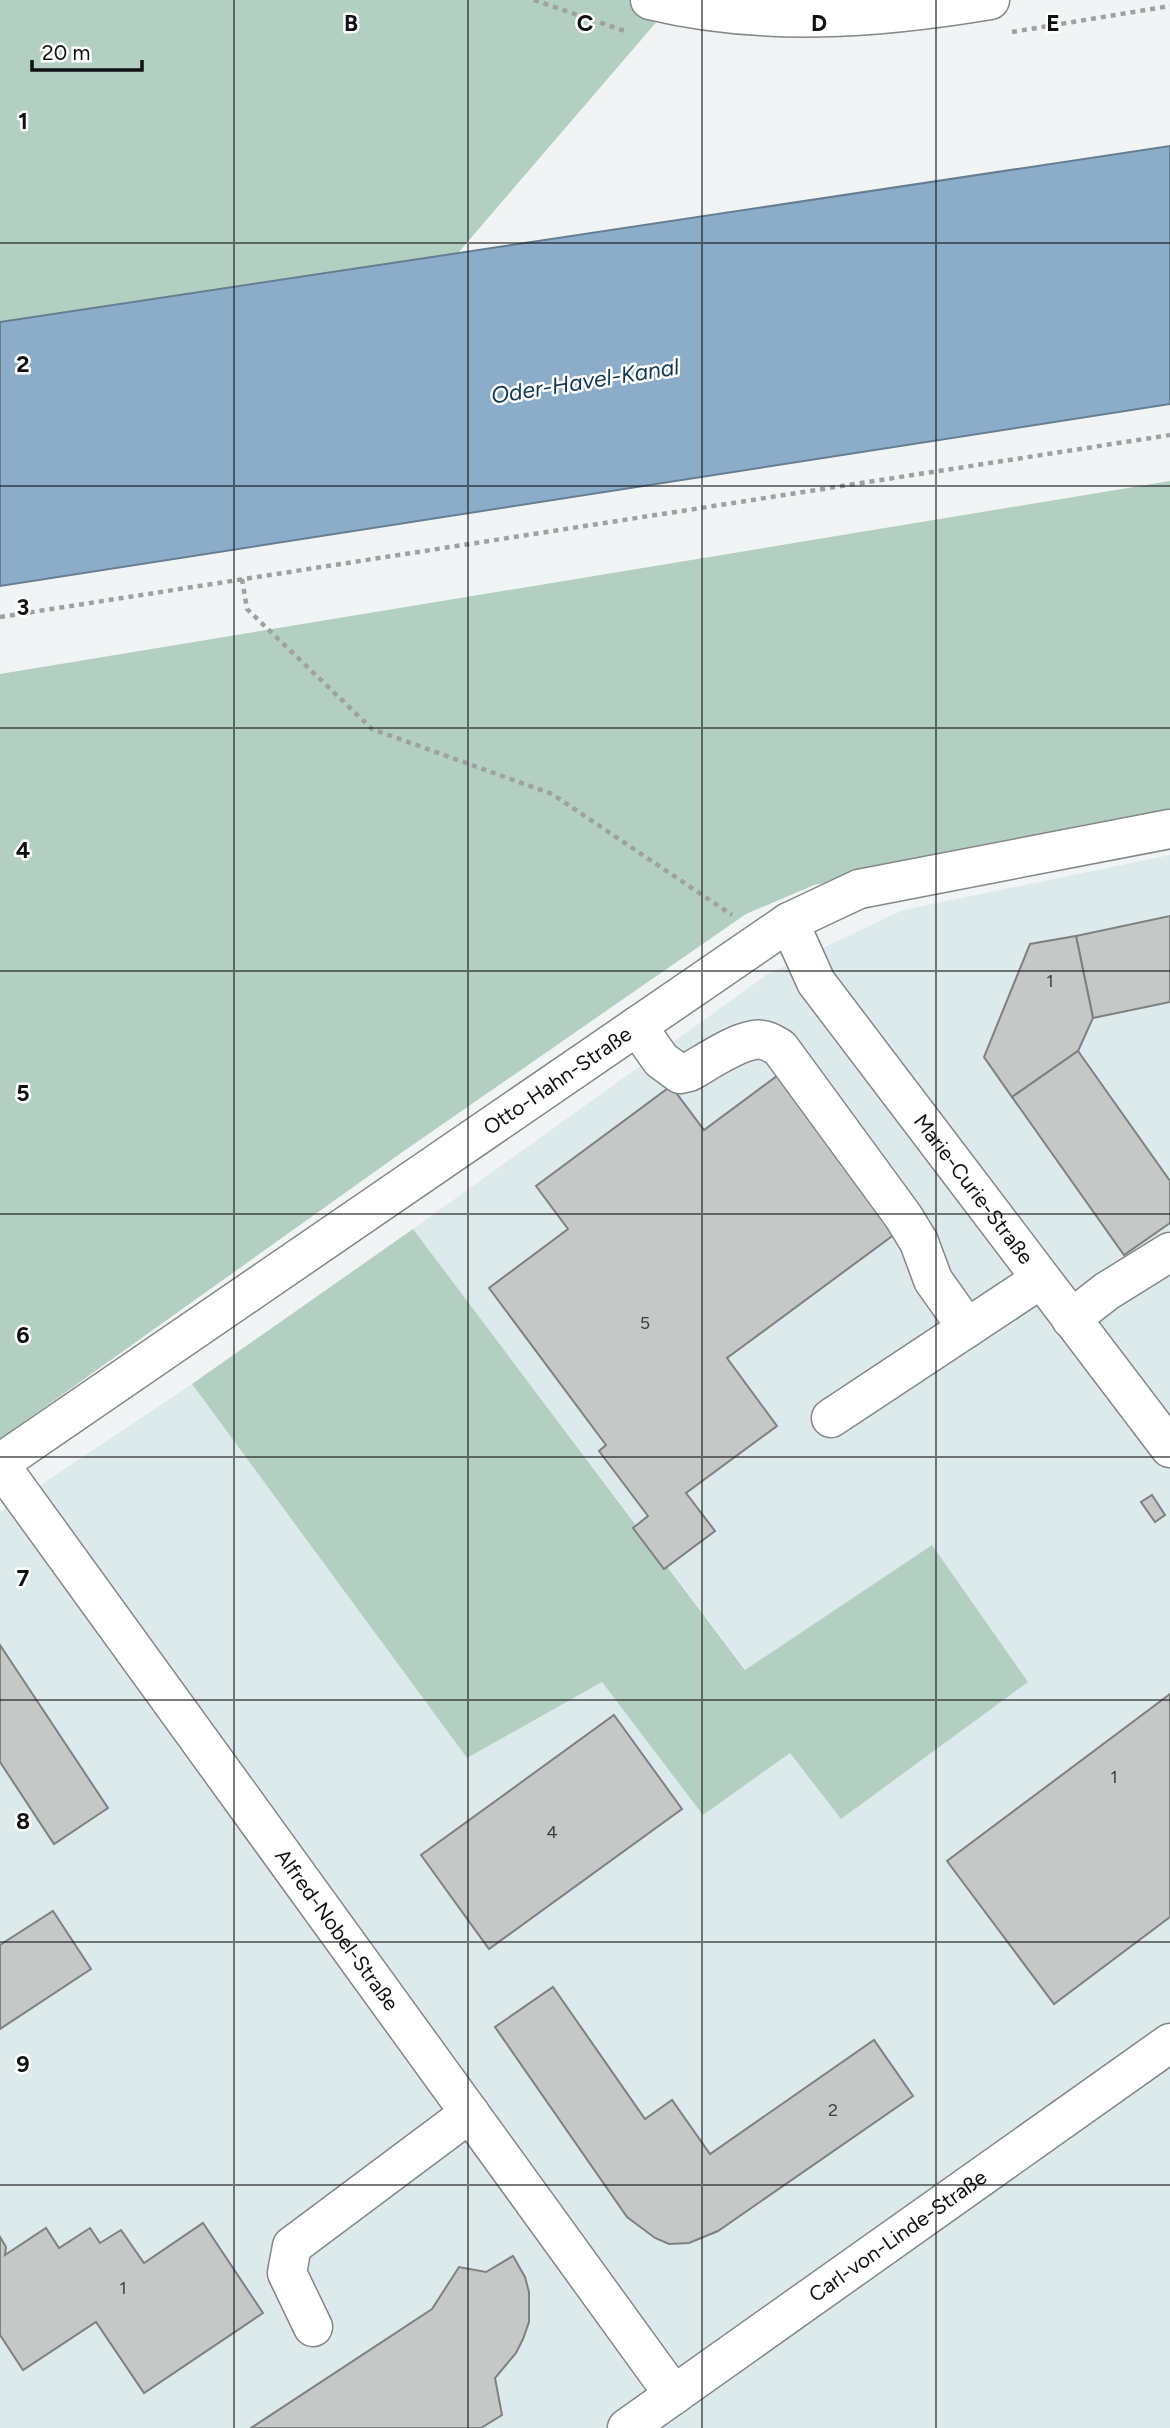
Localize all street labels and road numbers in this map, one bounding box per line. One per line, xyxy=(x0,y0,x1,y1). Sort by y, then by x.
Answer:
street label: Otto-Hahn-Straße xyxy=(478,1021,636,1140)
street label: Marie-Curie-Straße xyxy=(909,1109,1039,1269)
street label: Alfred-Nobel-Straße xyxy=(270,1844,404,2015)
street label: Carl-von-Linde-Straße xyxy=(804,2164,991,2307)

